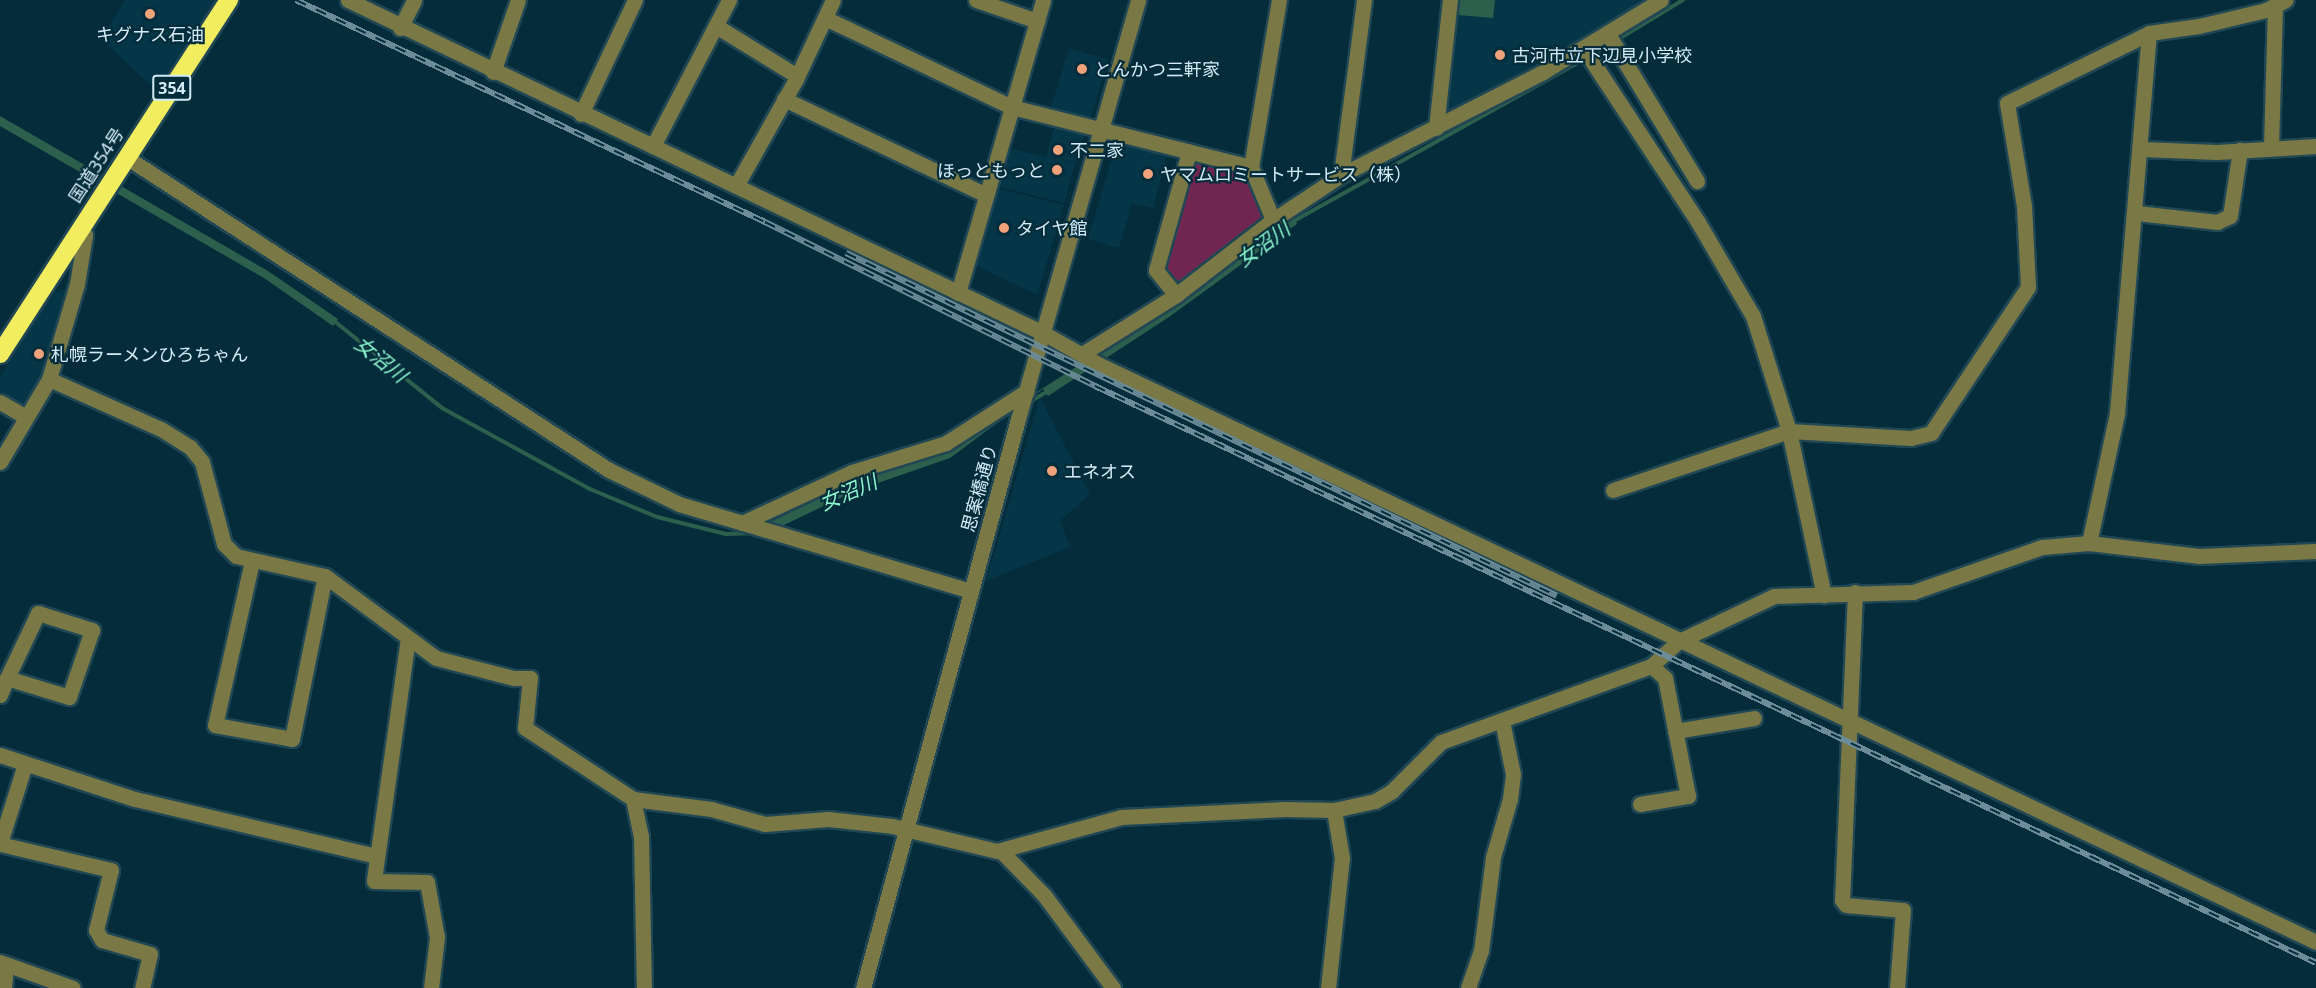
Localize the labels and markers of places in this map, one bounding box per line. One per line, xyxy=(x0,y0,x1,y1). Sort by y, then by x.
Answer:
marker: キグナス石油 xyxy=(143,7,157,21)
place label: キグナス石油 xyxy=(96,23,204,45)
place label: 古河市立下辺見小学校 xyxy=(1512,44,1692,66)
marker: 古河市立下辺見小学校 xyxy=(1493,48,1507,62)
place label: とんかつ三軒家 xyxy=(1094,58,1220,80)
marker: とんかつ三軒家 xyxy=(1075,62,1089,76)
place label: 不二家 xyxy=(1070,139,1124,161)
marker: 不二家 xyxy=(1051,143,1065,157)
place label: ほっともっと xyxy=(937,159,1045,181)
marker: ほっともっと xyxy=(1050,163,1064,177)
place label: ヤマムロミートサービス（株） xyxy=(1160,163,1412,185)
marker: ヤマムロミートサービス（株） xyxy=(1141,167,1155,181)
place label: タイヤ館 xyxy=(1016,217,1088,239)
marker: タイヤ館 xyxy=(997,221,1011,235)
place label: 札幌ラーメンひろちゃん xyxy=(51,343,249,365)
marker: 札幌ラーメンひろちゃん xyxy=(32,347,46,361)
place label: エネオス xyxy=(1064,460,1136,482)
marker: エネオス xyxy=(1045,464,1059,478)

